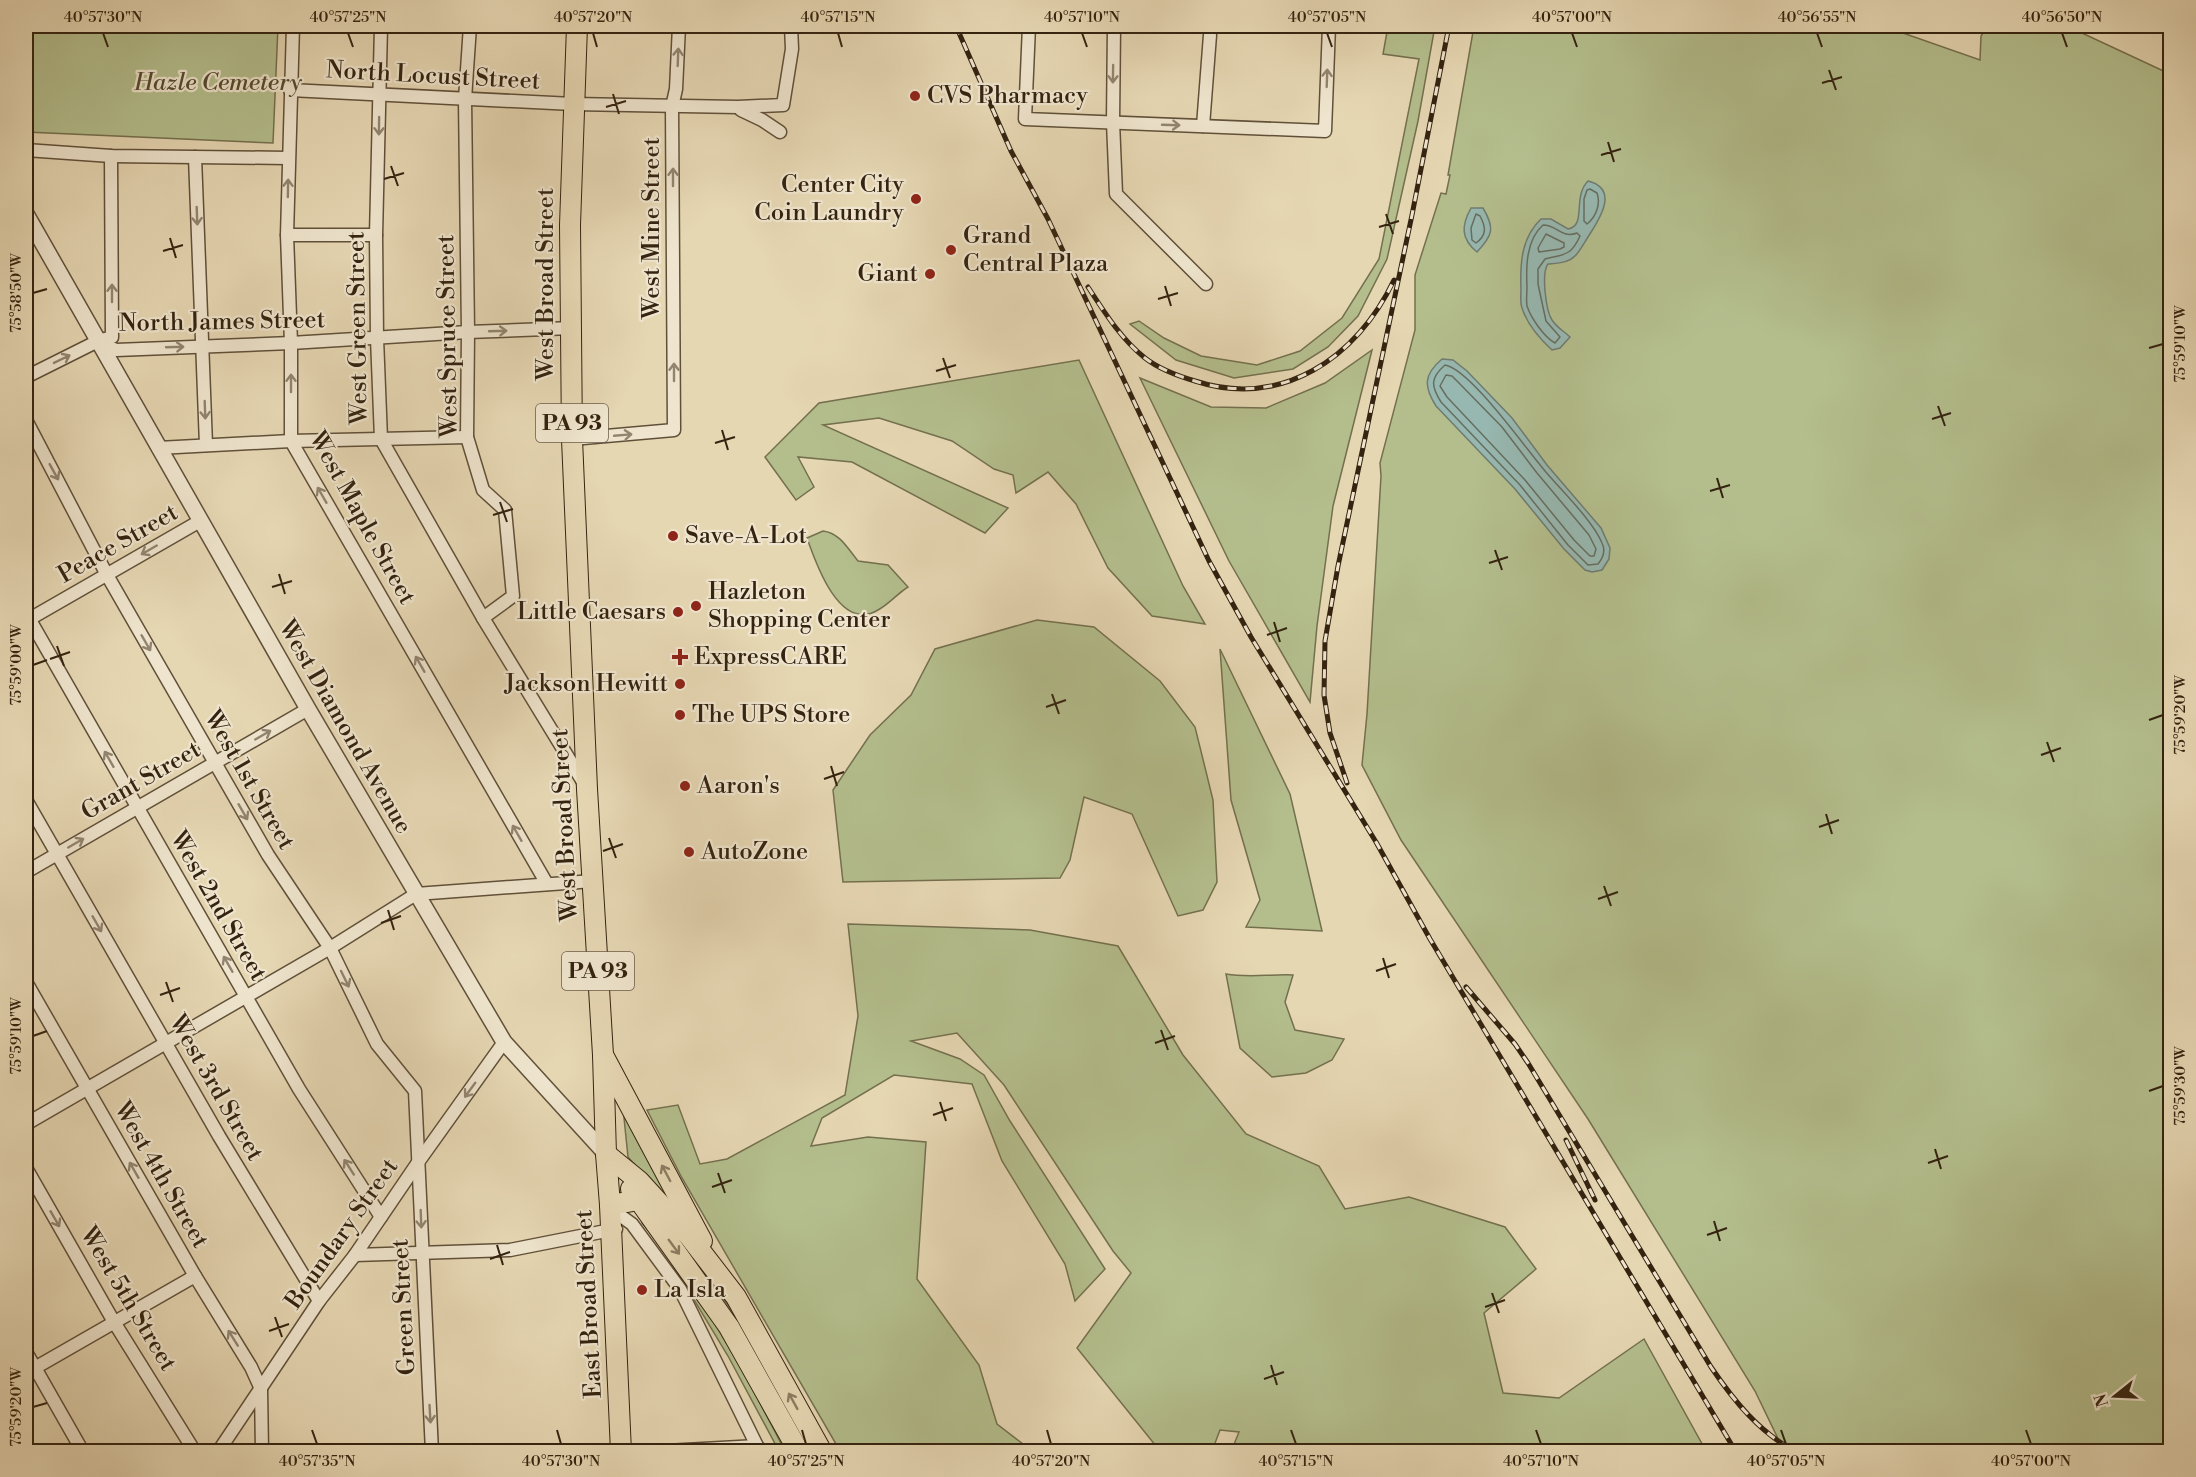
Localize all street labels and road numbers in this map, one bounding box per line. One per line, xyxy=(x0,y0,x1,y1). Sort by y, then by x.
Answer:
street label: North Locust Street xyxy=(325,55,541,97)
street label: West Mine Street xyxy=(637,136,667,320)
street label: West Broad Street xyxy=(531,187,561,381)
street label: West Green Street xyxy=(341,231,375,426)
street label: West Spruce Street xyxy=(431,234,465,439)
street label: North James Street xyxy=(119,305,326,339)
road number: PA 93 xyxy=(536,404,608,442)
street label: West Maple Street xyxy=(302,425,422,610)
street label: Peace Street xyxy=(53,497,184,590)
street label: West Diamond Avenue xyxy=(271,614,418,839)
street label: West 1st Street xyxy=(196,704,301,856)
street label: West Broad Street xyxy=(545,727,585,923)
street label: Grant Street xyxy=(76,735,207,827)
street label: West 2nd Street xyxy=(162,825,273,987)
road number: PA 93 xyxy=(562,952,634,990)
street label: West 3rd Street xyxy=(162,1009,270,1167)
street label: West 4th Street xyxy=(107,1096,215,1254)
street label: Boundary Street xyxy=(278,1152,405,1316)
street label: East Broad Street xyxy=(569,1208,609,1399)
street label: West 5th Street xyxy=(73,1221,183,1377)
street label: Green Street xyxy=(385,1238,423,1376)

